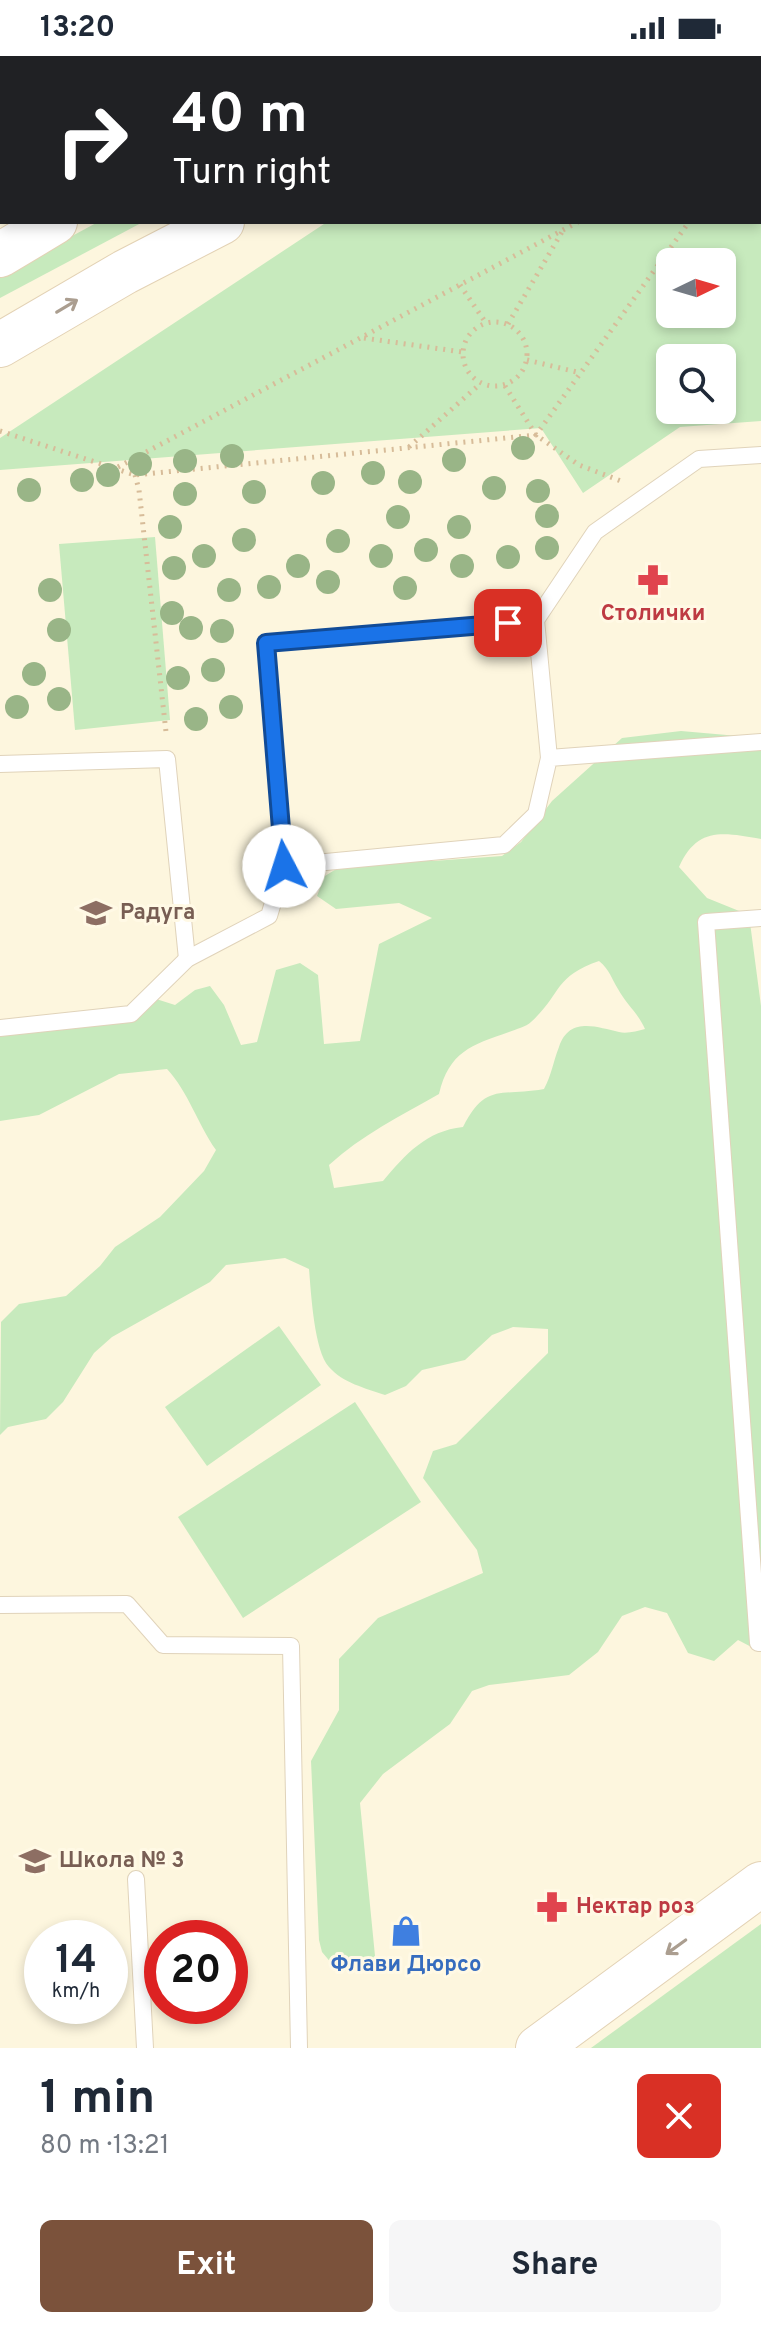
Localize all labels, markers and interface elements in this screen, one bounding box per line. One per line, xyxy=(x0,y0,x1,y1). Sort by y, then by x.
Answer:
text: 13:20 xyxy=(40,10,115,47)
text: 40 m xyxy=(172,82,308,152)
icon: right xyxy=(40,88,144,192)
text: Turn right xyxy=(172,151,331,197)
north arrow xyxy=(656,248,736,328)
map controls xyxy=(656,248,736,424)
one-way arrow xyxy=(55,298,78,314)
button: search xyxy=(656,344,736,424)
pharmacy icon: Столички xyxy=(636,563,670,597)
pin xyxy=(474,589,542,657)
icon: arrive xyxy=(486,601,530,645)
place label: Столички xyxy=(601,601,705,628)
position arrow xyxy=(242,824,326,908)
school or university icon: Радуга xyxy=(79,896,113,930)
place label: Радуга xyxy=(120,900,195,927)
school or university icon: Школа № 3 xyxy=(18,1844,52,1878)
place label: Школа № 3 xyxy=(59,1848,184,1875)
pharmacy icon: Нектар роз xyxy=(535,1890,569,1924)
place label: Нектар роз xyxy=(576,1894,695,1921)
shop icon: Флави Дюрсо xyxy=(389,1914,423,1948)
speed limit sign: 20 xyxy=(144,1920,248,2024)
text: 14 xyxy=(55,1937,97,1987)
one-way arrow xyxy=(665,1938,687,1955)
place label: Флави Дюрсо xyxy=(331,1952,481,1979)
text: km/h xyxy=(52,1979,100,2005)
text: 1 min xyxy=(40,2070,155,2130)
button: close xyxy=(637,2074,721,2158)
text: 80 m · 13:21 xyxy=(40,2130,169,2163)
button: Exit xyxy=(40,2220,373,2312)
button: Share xyxy=(389,2220,721,2312)

